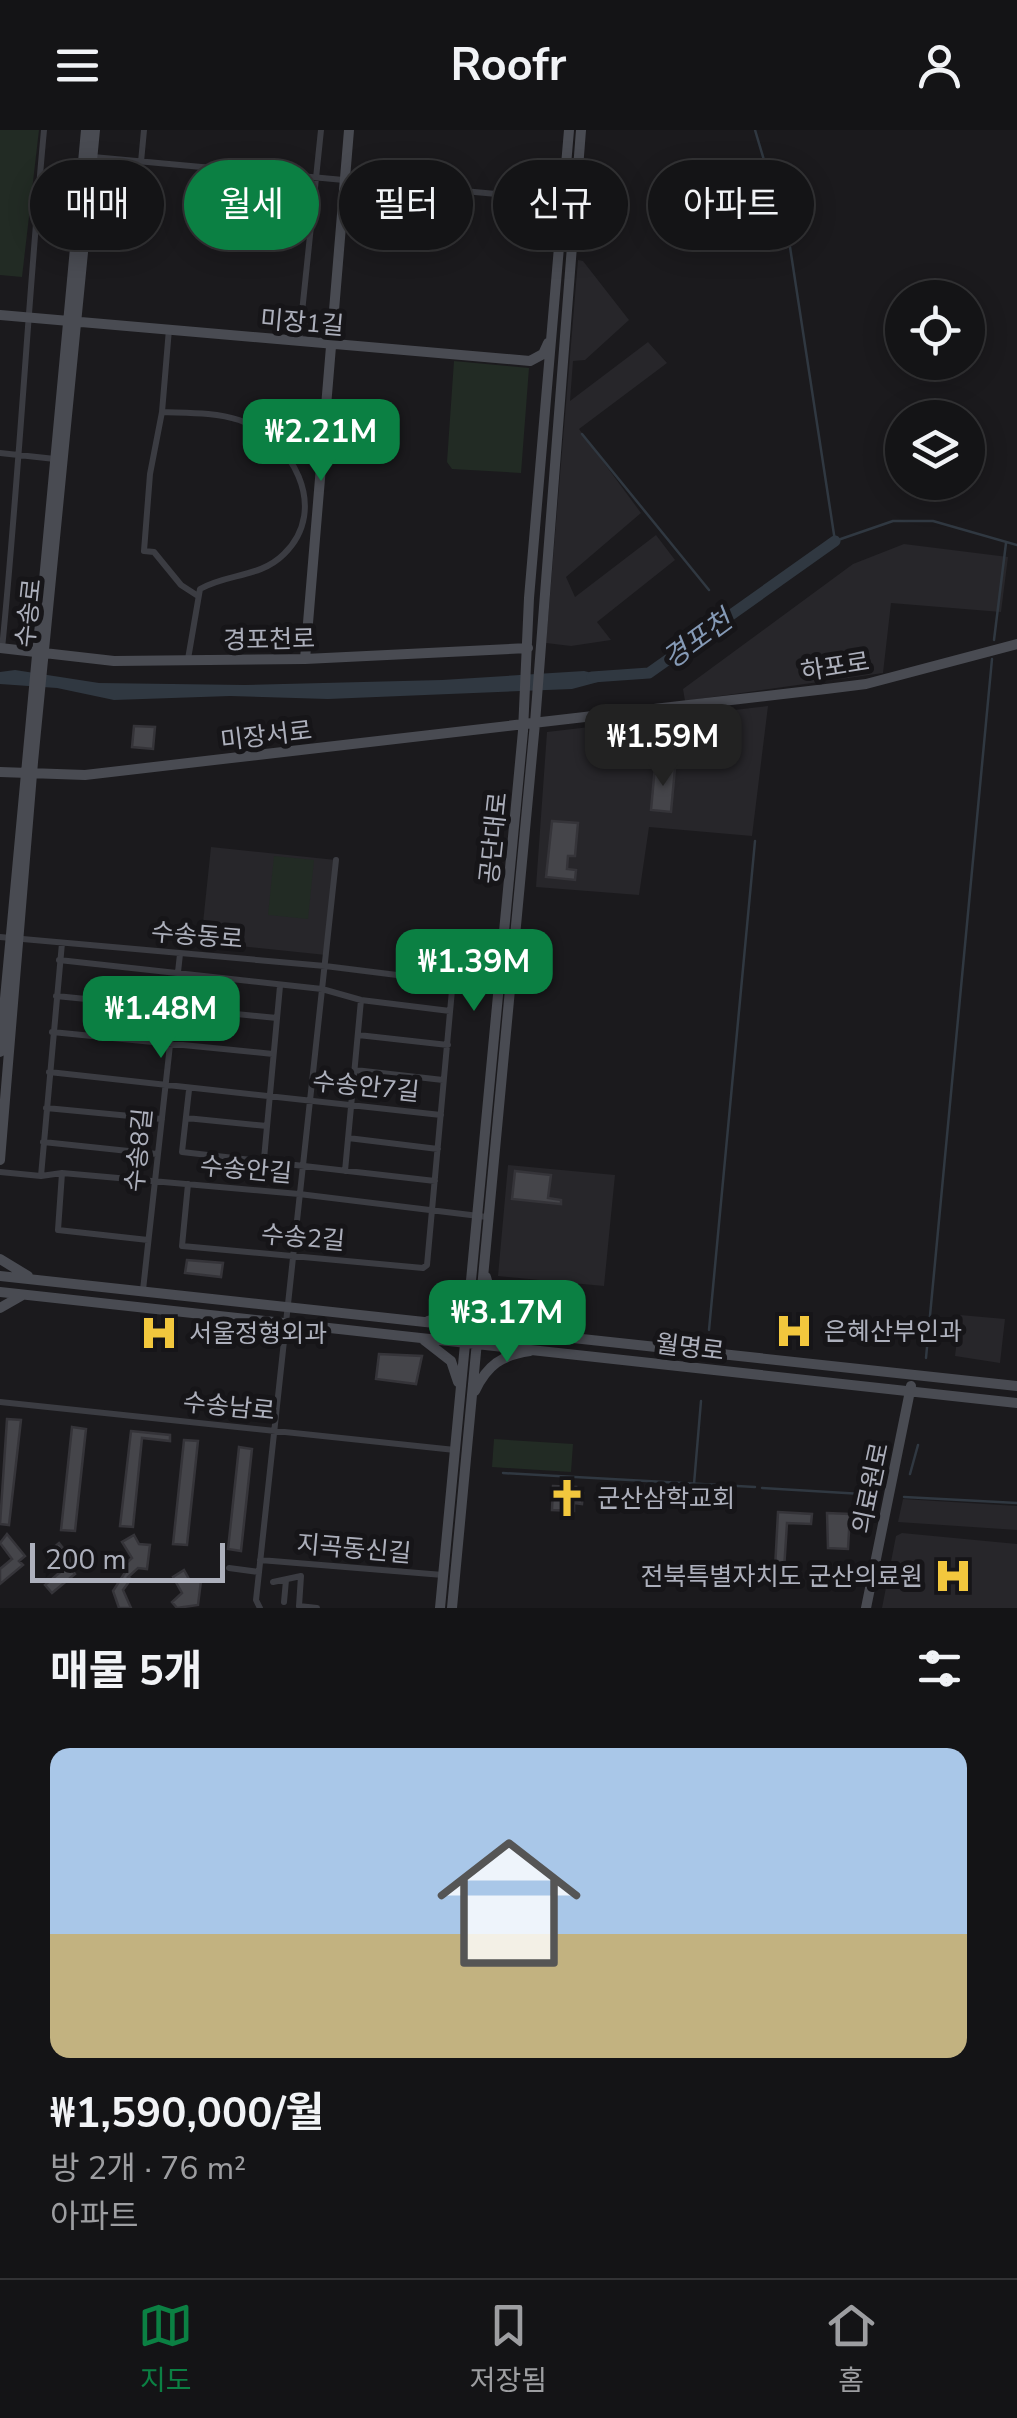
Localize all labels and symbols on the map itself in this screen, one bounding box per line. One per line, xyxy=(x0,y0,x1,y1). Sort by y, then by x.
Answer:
street label: 미장1길 xyxy=(259,302,345,344)
pin: ₩2.21M xyxy=(240,399,402,484)
street label: 수송로 xyxy=(8,577,50,649)
water label: 경포천 xyxy=(655,600,743,678)
street label: 경포천로 xyxy=(223,622,315,658)
street label: 하포로 xyxy=(798,645,872,689)
pin: ₩1.59M xyxy=(582,704,744,789)
street label: 미장서로 xyxy=(218,714,314,758)
street label: 공단대로 xyxy=(472,791,516,886)
street label: 수송동로 xyxy=(150,915,244,957)
pin: ₩1.39M xyxy=(393,929,555,1014)
pin: ₩1.48M xyxy=(80,976,242,1061)
street label: 수송안7길 xyxy=(311,1064,421,1109)
street label: 수송8길 xyxy=(118,1107,160,1194)
street label: 수송안길 xyxy=(199,1149,293,1191)
street label: 수송2길 xyxy=(260,1217,346,1259)
pin: ₩3.17M xyxy=(426,1280,588,1365)
hospital icon: 은혜산부인과 xyxy=(773,1310,815,1352)
hospital icon: 서울정형외과 xyxy=(138,1312,180,1354)
place label: 은혜산부인과 xyxy=(824,1315,962,1349)
place label: 서울정형외과 xyxy=(189,1317,327,1351)
street label: 월명로 xyxy=(654,1327,726,1369)
street label: 수송남로 xyxy=(181,1385,276,1429)
street label: 의료원로 xyxy=(845,1440,897,1537)
church icon: 군산삼학교회 xyxy=(546,1477,588,1519)
place label: 군산삼학교회 xyxy=(597,1482,735,1516)
street label: 지곡동신길 xyxy=(295,1527,413,1571)
scale bar xyxy=(30,1538,225,1582)
hospital icon: 전북특별자치도 군산의료원 xyxy=(932,1555,974,1597)
place label: 전북특별자치도 군산의료원 xyxy=(641,1560,923,1594)

